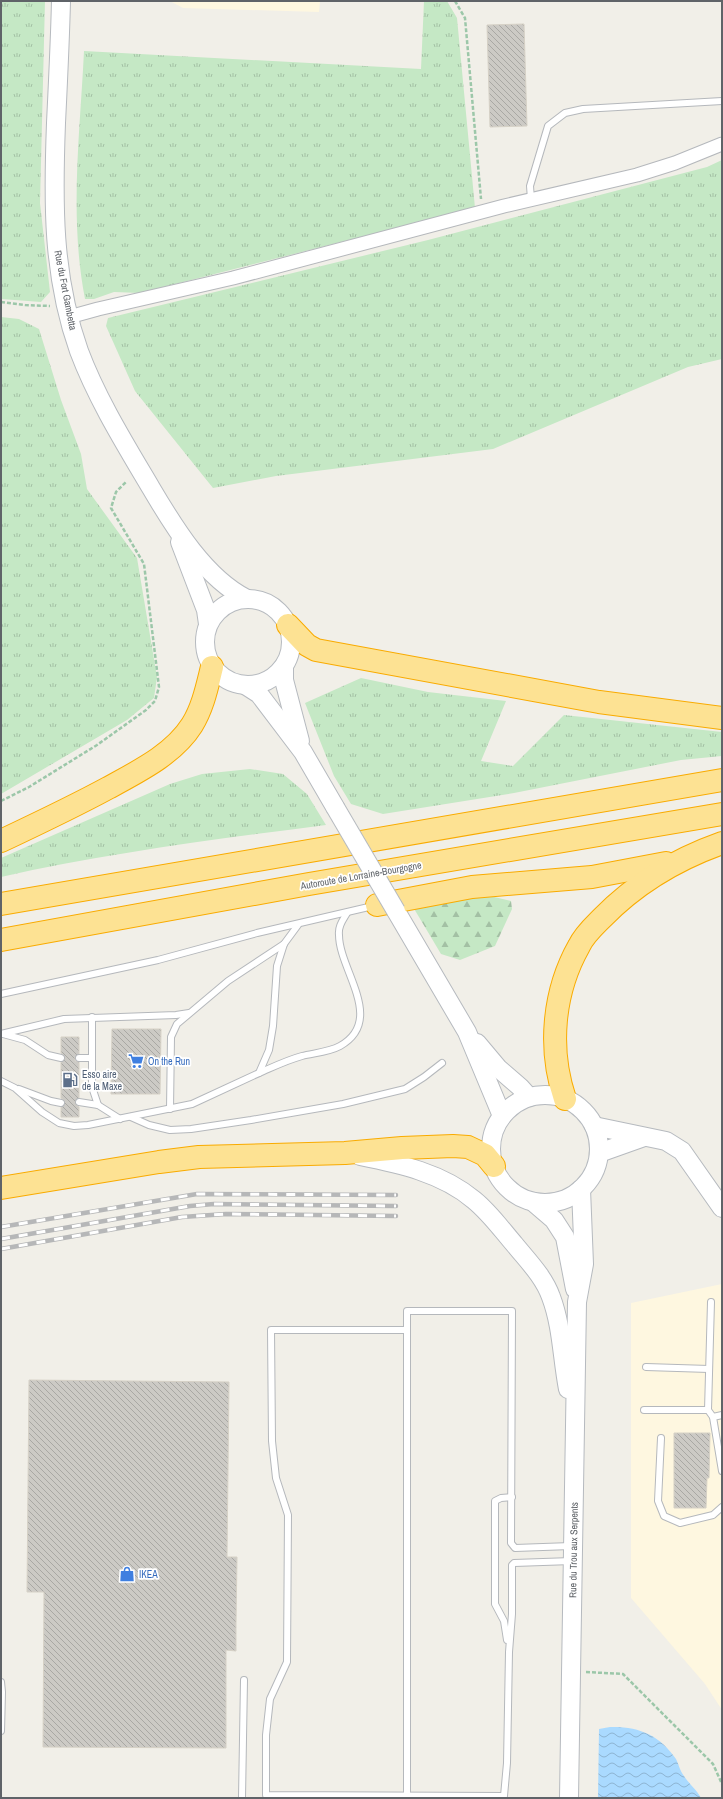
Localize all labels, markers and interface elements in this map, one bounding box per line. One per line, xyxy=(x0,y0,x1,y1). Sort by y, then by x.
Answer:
street label: Rue du Fort Gambetta xyxy=(51,249,80,332)
street label: Autoroute de Lorraine-Bourgogne xyxy=(299,858,423,893)
supermarket icon: On the Run xyxy=(127,1052,145,1070)
place label: On the Run xyxy=(148,1055,190,1068)
place label: Esso aire de la Maxe xyxy=(82,1068,123,1093)
fuel station icon: Esso aire de la Maxe xyxy=(61,1071,79,1089)
street label: Rue du Trou aux Serpents xyxy=(566,1502,581,1598)
shop icon: IKEA xyxy=(118,1565,136,1583)
place label: IKEA xyxy=(139,1568,158,1581)

